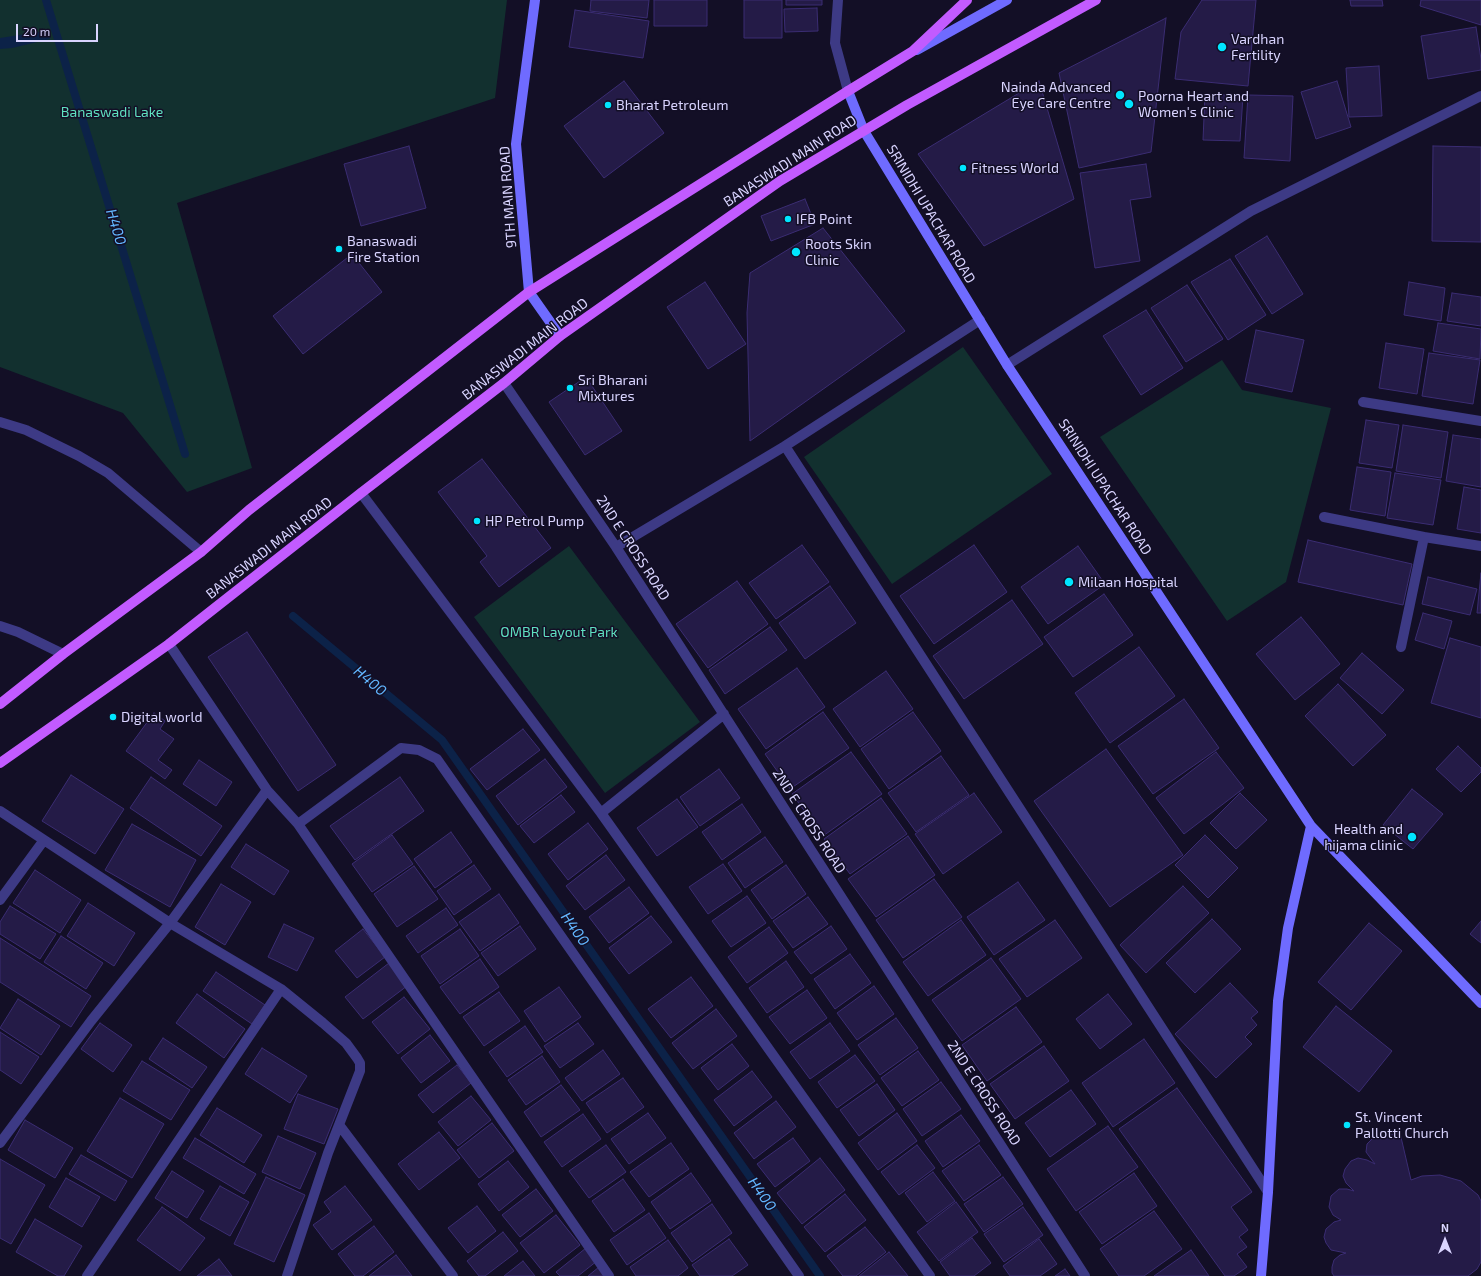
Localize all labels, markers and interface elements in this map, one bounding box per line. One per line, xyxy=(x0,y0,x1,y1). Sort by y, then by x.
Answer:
scale bar xyxy=(18,16,100,42)
text: 20 m xyxy=(23,24,50,38)
place label: Vardhan Fertility xyxy=(1231,31,1284,64)
marker: Vardhan Fertility xyxy=(1216,41,1228,53)
place label: Nainda Advanced Eye Care Centre xyxy=(1001,79,1111,112)
place label: Poorna Heart and Women's Clinic xyxy=(1138,88,1249,120)
marker: Nainda Advanced Eye Care Centre xyxy=(1114,89,1126,101)
place label: Bharat Petroleum xyxy=(616,97,729,113)
marker: Poorna Heart and Women's Clinic xyxy=(1123,98,1135,110)
marker: Bharat Petroleum xyxy=(603,100,613,110)
park label: Banaswadi Lake xyxy=(61,104,163,120)
street label: BANASWADI MAIN ROAD xyxy=(720,112,860,210)
street label: SRINIDHI UPACHAR ROAD xyxy=(883,142,979,286)
street label: 9TH MAIN ROAD xyxy=(496,145,520,249)
place label: Fitness World xyxy=(971,160,1059,176)
marker: Fitness World xyxy=(958,163,968,173)
water label: H400 xyxy=(102,207,130,247)
place label: IFB Point xyxy=(796,211,852,227)
marker: IFB Point xyxy=(783,214,793,224)
place label: Banaswadi Fire Station xyxy=(347,233,420,266)
place label: Roots Skin Clinic xyxy=(805,236,872,268)
marker: Banaswadi Fire Station xyxy=(334,244,344,254)
marker: Roots Skin Clinic xyxy=(790,246,802,258)
street label: BANASWADI MAIN ROAD xyxy=(459,295,591,403)
place label: Sri Bharani Mixtures xyxy=(578,372,647,404)
marker: Sri Bharani Mixtures xyxy=(565,383,575,393)
street label: SRINIDHI UPACHAR ROAD xyxy=(1055,416,1155,558)
street label: 2ND E CROSS ROAD xyxy=(593,492,673,604)
street label: BANASWADI MAIN ROAD xyxy=(203,494,335,602)
place label: HP Petrol Pump xyxy=(485,513,584,529)
marker: HP Petrol Pump xyxy=(472,516,482,526)
place label: Milaan Hospital xyxy=(1078,574,1178,590)
marker: Milaan Hospital xyxy=(1063,576,1075,588)
park label: OMBR Layout Park xyxy=(500,624,618,640)
water label: H400 xyxy=(350,662,390,700)
place label: Digital world xyxy=(121,709,203,725)
marker: Digital world xyxy=(108,712,118,722)
street label: 2ND E CROSS ROAD xyxy=(769,765,849,877)
place label: Health and hijama clinic xyxy=(1324,821,1403,854)
marker: Health and hijama clinic xyxy=(1406,831,1418,843)
water label: H400 xyxy=(557,909,593,949)
street label: 2ND E CROSS ROAD xyxy=(944,1037,1024,1149)
place label: St. Vincent Pallotti Church xyxy=(1355,1109,1449,1142)
marker: St. Vincent Pallotti Church xyxy=(1342,1120,1352,1130)
water label: H400 xyxy=(744,1174,780,1214)
north arrow xyxy=(1425,1220,1465,1260)
text: N xyxy=(1441,1221,1449,1234)

